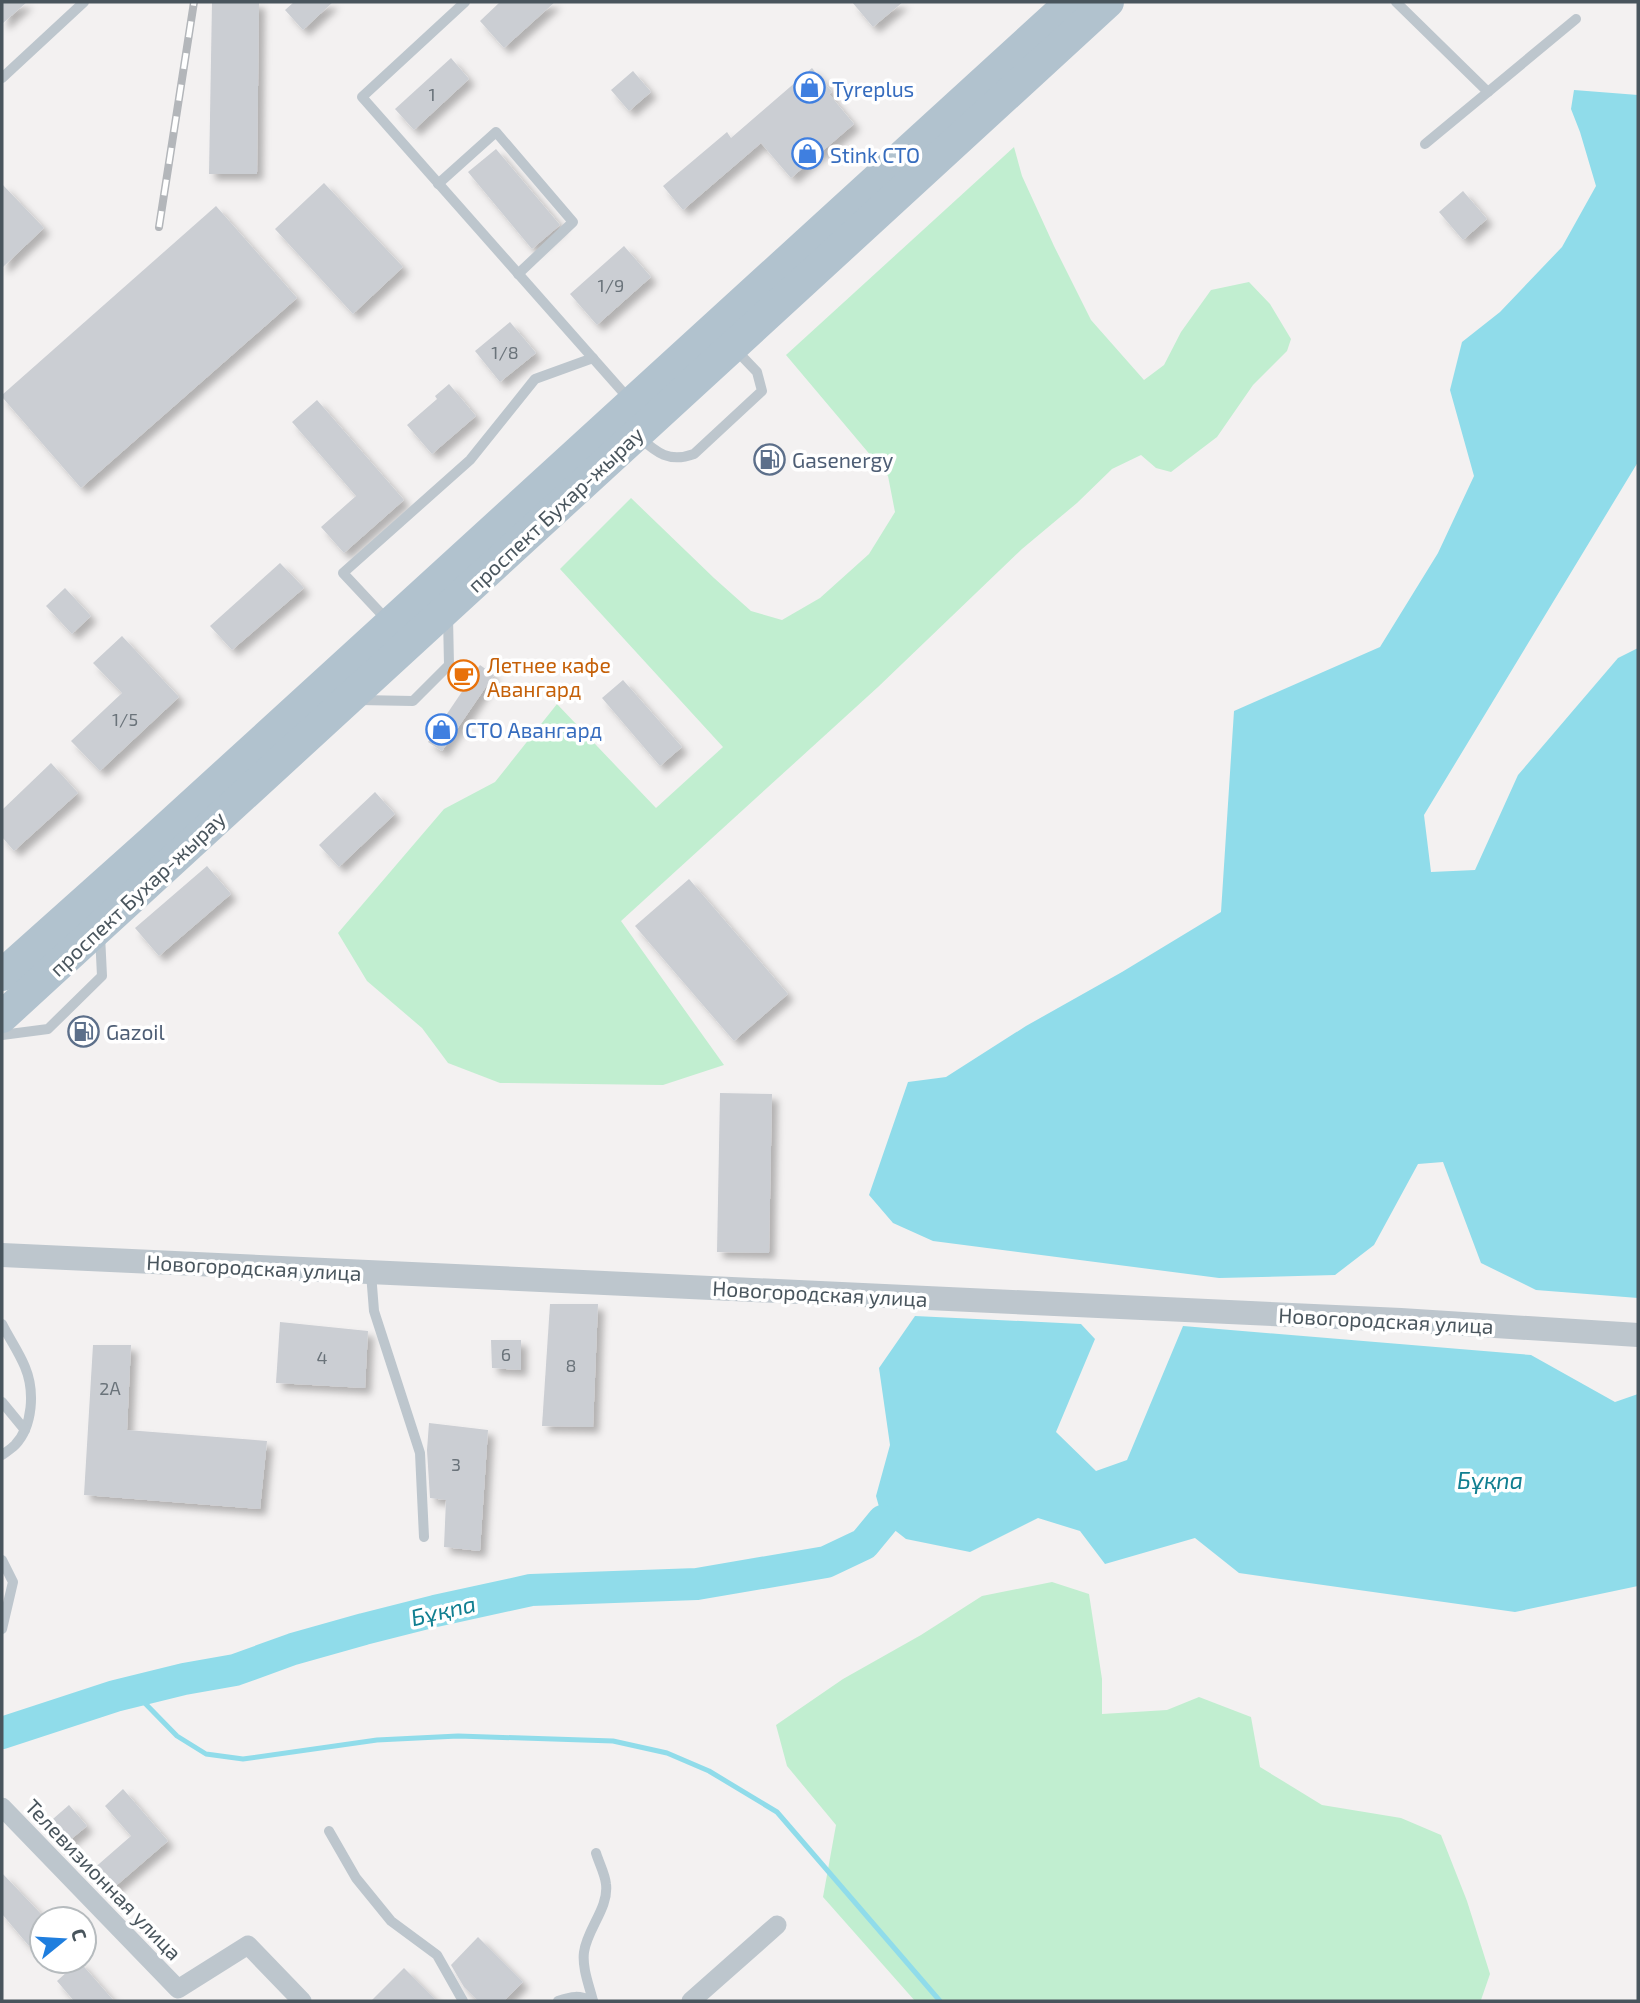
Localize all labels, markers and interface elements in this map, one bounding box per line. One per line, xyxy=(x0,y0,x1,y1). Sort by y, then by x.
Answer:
shop icon: Tyreplus xyxy=(792,71,826,105)
place label: Tyreplus xyxy=(832,76,914,101)
house number: 1 xyxy=(428,83,436,105)
shop icon: Stink СТО xyxy=(790,137,824,171)
place label: Stink СТО xyxy=(830,142,920,167)
house number: 1/9 xyxy=(598,274,624,296)
house number: 1/8 xyxy=(491,341,519,363)
street label: проспект Бухар-жырау xyxy=(462,421,649,598)
fuel station icon: Gasenergy xyxy=(752,442,786,476)
place label: Gasenergy xyxy=(792,447,893,472)
place label: Летнее кафе Авангард xyxy=(487,652,611,701)
cafe icon: Летнее кафе Авангард xyxy=(447,659,481,693)
house number: 1/5 xyxy=(112,708,138,730)
shop icon: СТО Авангард xyxy=(425,712,459,746)
place label: СТО Авангард xyxy=(465,717,602,742)
street label: проспект Бухар-жырау xyxy=(44,805,231,982)
fuel station icon: Gazoil xyxy=(66,1014,100,1048)
place label: Gazoil xyxy=(106,1019,166,1044)
street label: Новогородская улица xyxy=(146,1249,362,1286)
street label: Новогородская улица xyxy=(712,1275,928,1312)
street label: Новогородская улица xyxy=(1278,1302,1494,1339)
house number: 6 xyxy=(501,1343,511,1365)
house number: 4 xyxy=(316,1346,328,1368)
house number: 8 xyxy=(566,1354,576,1376)
house number: 2А xyxy=(99,1377,121,1399)
house number: 3 xyxy=(451,1453,461,1475)
water label: Бұқпа xyxy=(1457,1466,1523,1494)
water label: Бұқпа xyxy=(408,1589,478,1631)
street label: Телевизионная улица xyxy=(20,1793,187,1965)
north arrow xyxy=(28,1905,98,1975)
text: С xyxy=(67,1926,92,1943)

